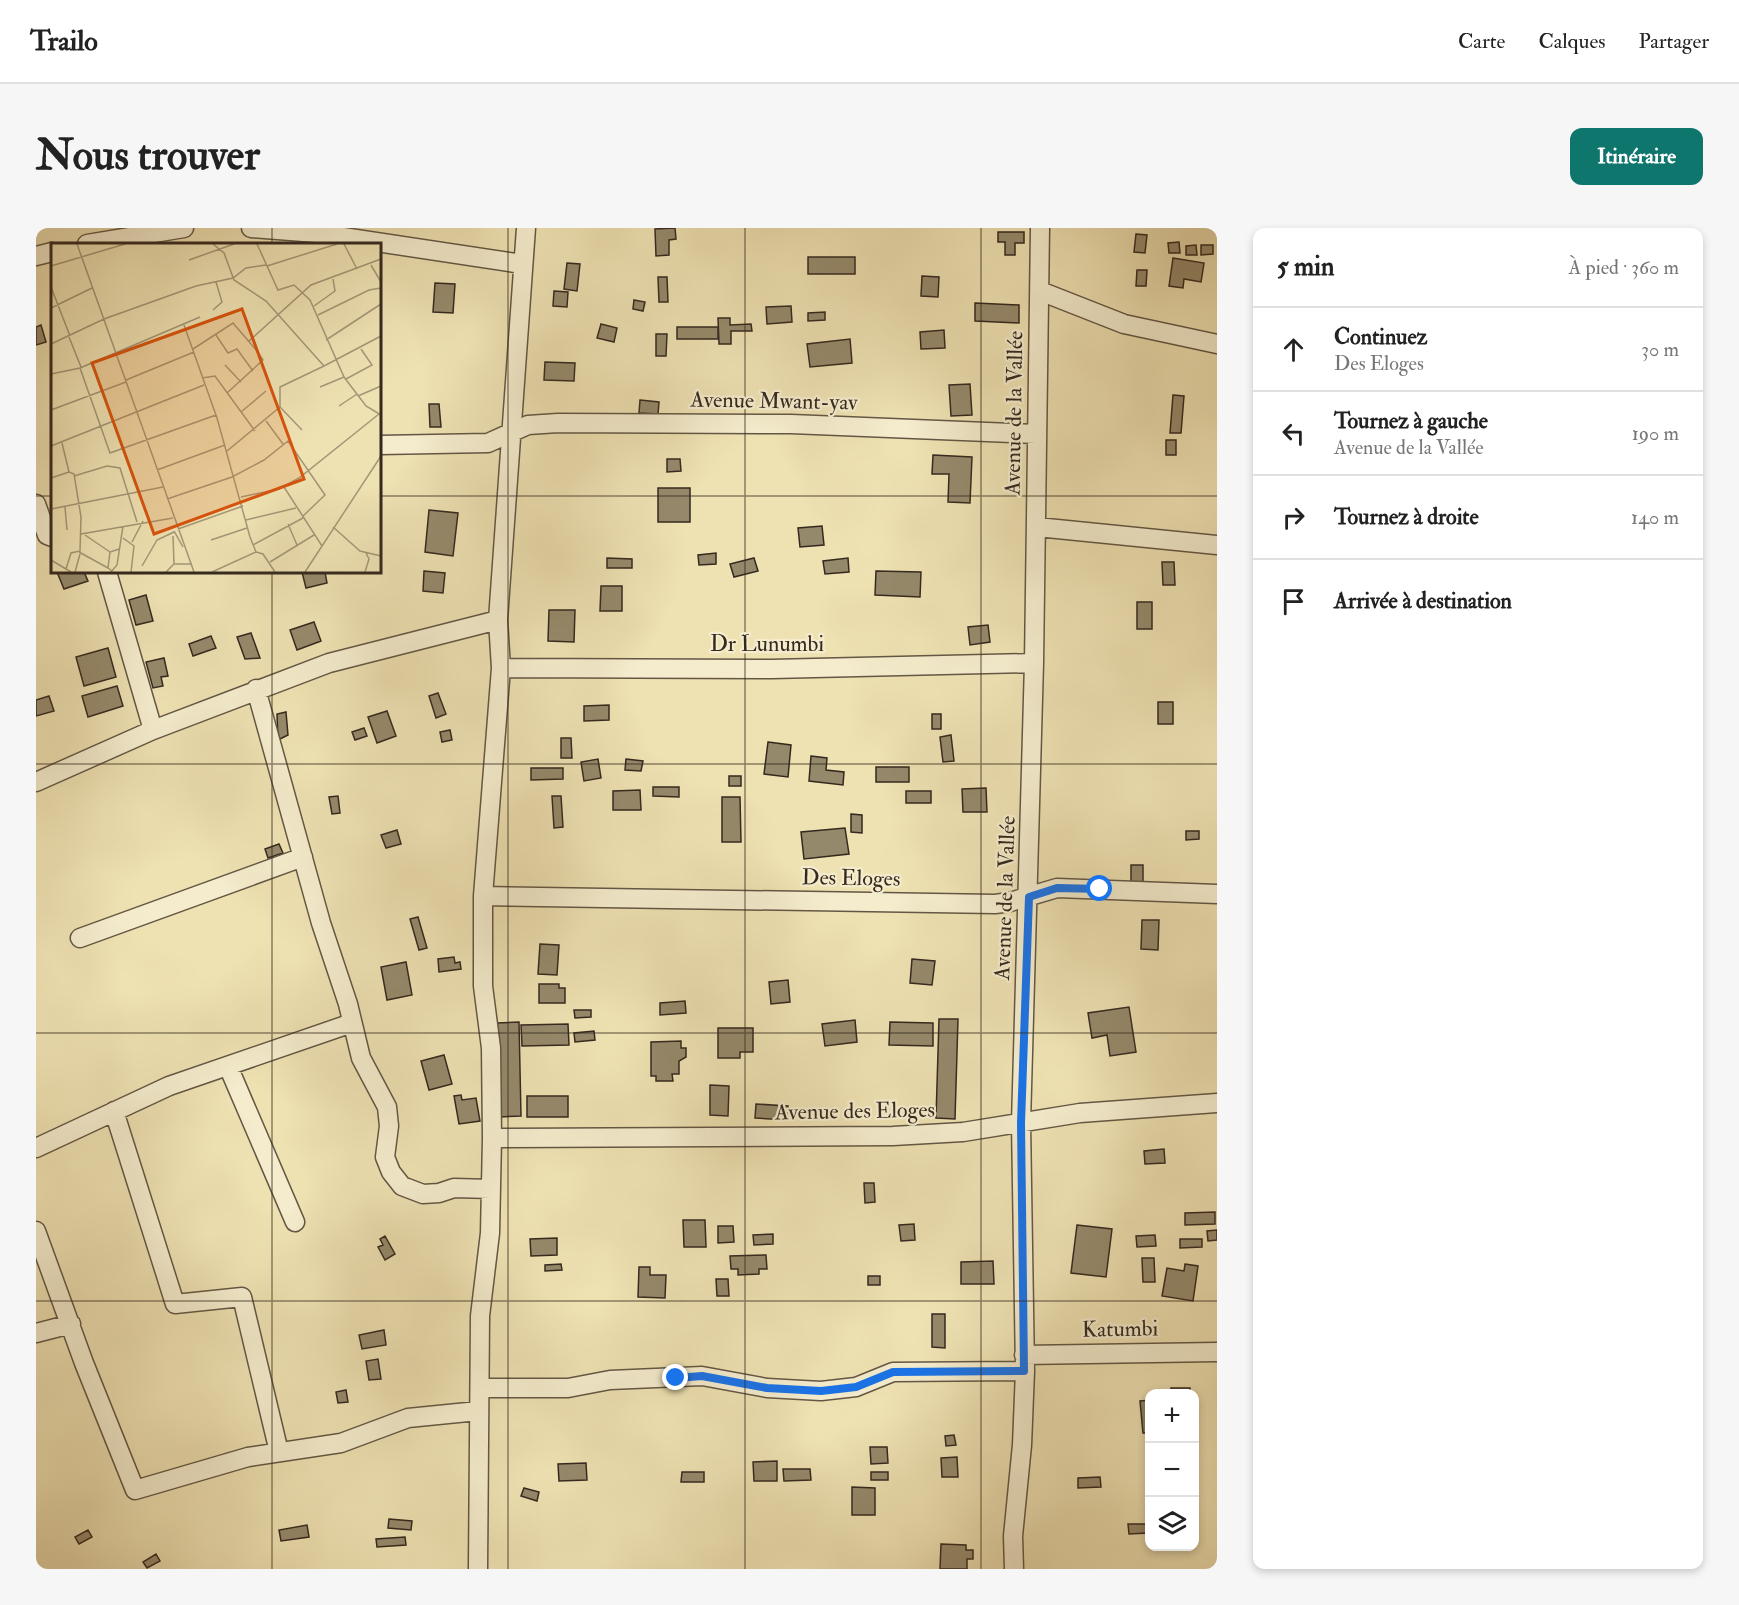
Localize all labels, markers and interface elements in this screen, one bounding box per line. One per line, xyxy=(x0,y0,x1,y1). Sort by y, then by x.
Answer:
text: Trailo xyxy=(30,24,98,59)
text: Carte xyxy=(1458,28,1505,55)
text: Calques xyxy=(1538,28,1605,55)
text: Partager xyxy=(1638,28,1709,55)
button: Itinéraire xyxy=(1570,128,1703,185)
text: Nous trouver xyxy=(36,130,260,182)
inset map xyxy=(51,243,381,573)
text: 5 min xyxy=(1277,251,1334,283)
text: À pied · 360 m xyxy=(1569,255,1679,280)
text: Continuez xyxy=(1334,323,1427,351)
street label: Avenue de la Vallée xyxy=(999,330,1029,497)
icon: ahead xyxy=(1277,333,1310,366)
text: 30 m xyxy=(1641,337,1679,362)
text: Des Eloges xyxy=(1334,351,1424,376)
street label: Avenue Mwant-yav xyxy=(689,386,858,416)
text: Tournez à gauche xyxy=(1334,407,1488,435)
icon: left xyxy=(1277,417,1310,450)
text: 190 m xyxy=(1632,421,1679,446)
text: Avenue de la Vallée xyxy=(1334,435,1484,460)
icon: right xyxy=(1277,501,1310,534)
text: Tournez à droite xyxy=(1334,503,1479,531)
text: 140 m xyxy=(1631,505,1679,530)
icon: arrive xyxy=(1277,585,1310,618)
text: Arrivée à destination xyxy=(1334,587,1512,615)
street label: Dr Lunumbi xyxy=(710,630,824,658)
street label: Avenue de la Vallée xyxy=(988,815,1022,982)
street label: Des Eloges xyxy=(801,863,901,893)
route start xyxy=(1086,875,1112,901)
street label: Avenue des Eloges xyxy=(774,1096,935,1126)
street label: Katumbi xyxy=(1082,1314,1159,1344)
route end xyxy=(662,1364,688,1390)
map controls xyxy=(1145,1389,1199,1551)
button: + xyxy=(1145,1389,1199,1443)
button: − xyxy=(1145,1443,1199,1497)
button: layers xyxy=(1145,1497,1199,1551)

